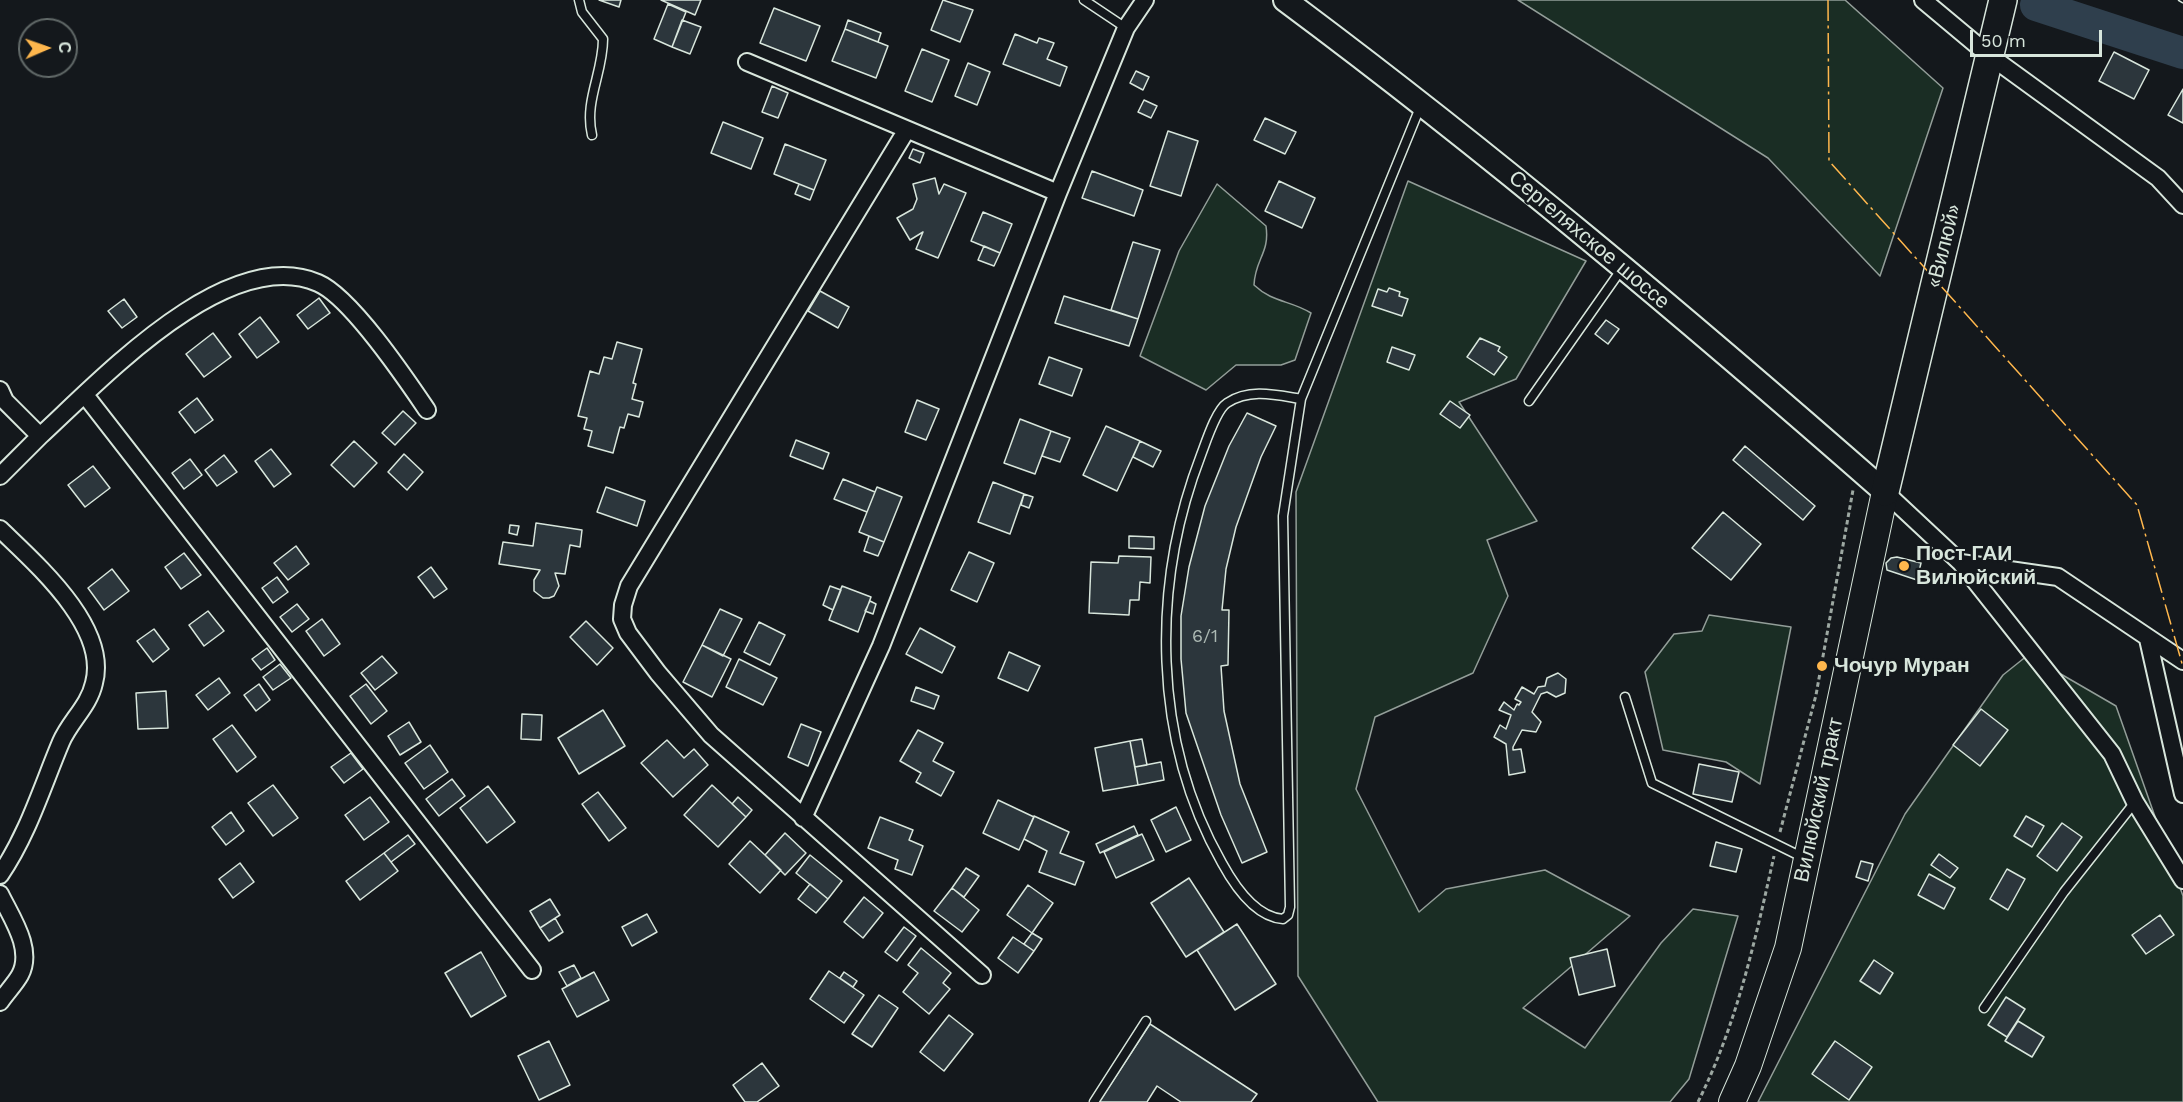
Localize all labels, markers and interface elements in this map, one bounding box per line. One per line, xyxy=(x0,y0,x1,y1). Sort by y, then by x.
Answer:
north arrow xyxy=(18,18,78,78)
scale bar xyxy=(1973,18,2105,56)
text: 50 m xyxy=(1981,30,2026,51)
text: С xyxy=(55,41,74,54)
street label: Сергеляхское шоссе xyxy=(1503,165,1675,315)
street label: «Вилюй» xyxy=(1921,201,1967,291)
place label: Пост ГАИ Вилюйский xyxy=(1916,541,2036,591)
marker: Пост ГАИ Вилюйский xyxy=(1897,559,1911,573)
house number: 6/1 xyxy=(1192,626,1218,648)
place label: Чочур Муран xyxy=(1834,653,1970,679)
marker: Чочур Муран xyxy=(1815,659,1829,673)
street label: Вилюйский тракт xyxy=(1789,715,1849,885)

